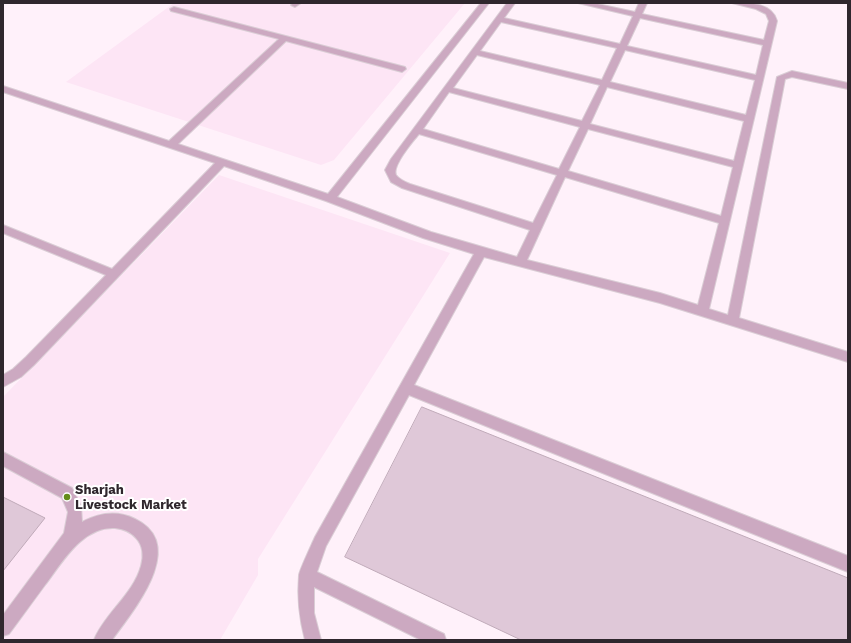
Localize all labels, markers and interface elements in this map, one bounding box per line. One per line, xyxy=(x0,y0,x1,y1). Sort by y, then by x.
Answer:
place label: Sharjah Livestock Market xyxy=(75,482,187,513)
marker: Sharjah Livestock Market xyxy=(62,492,72,502)

